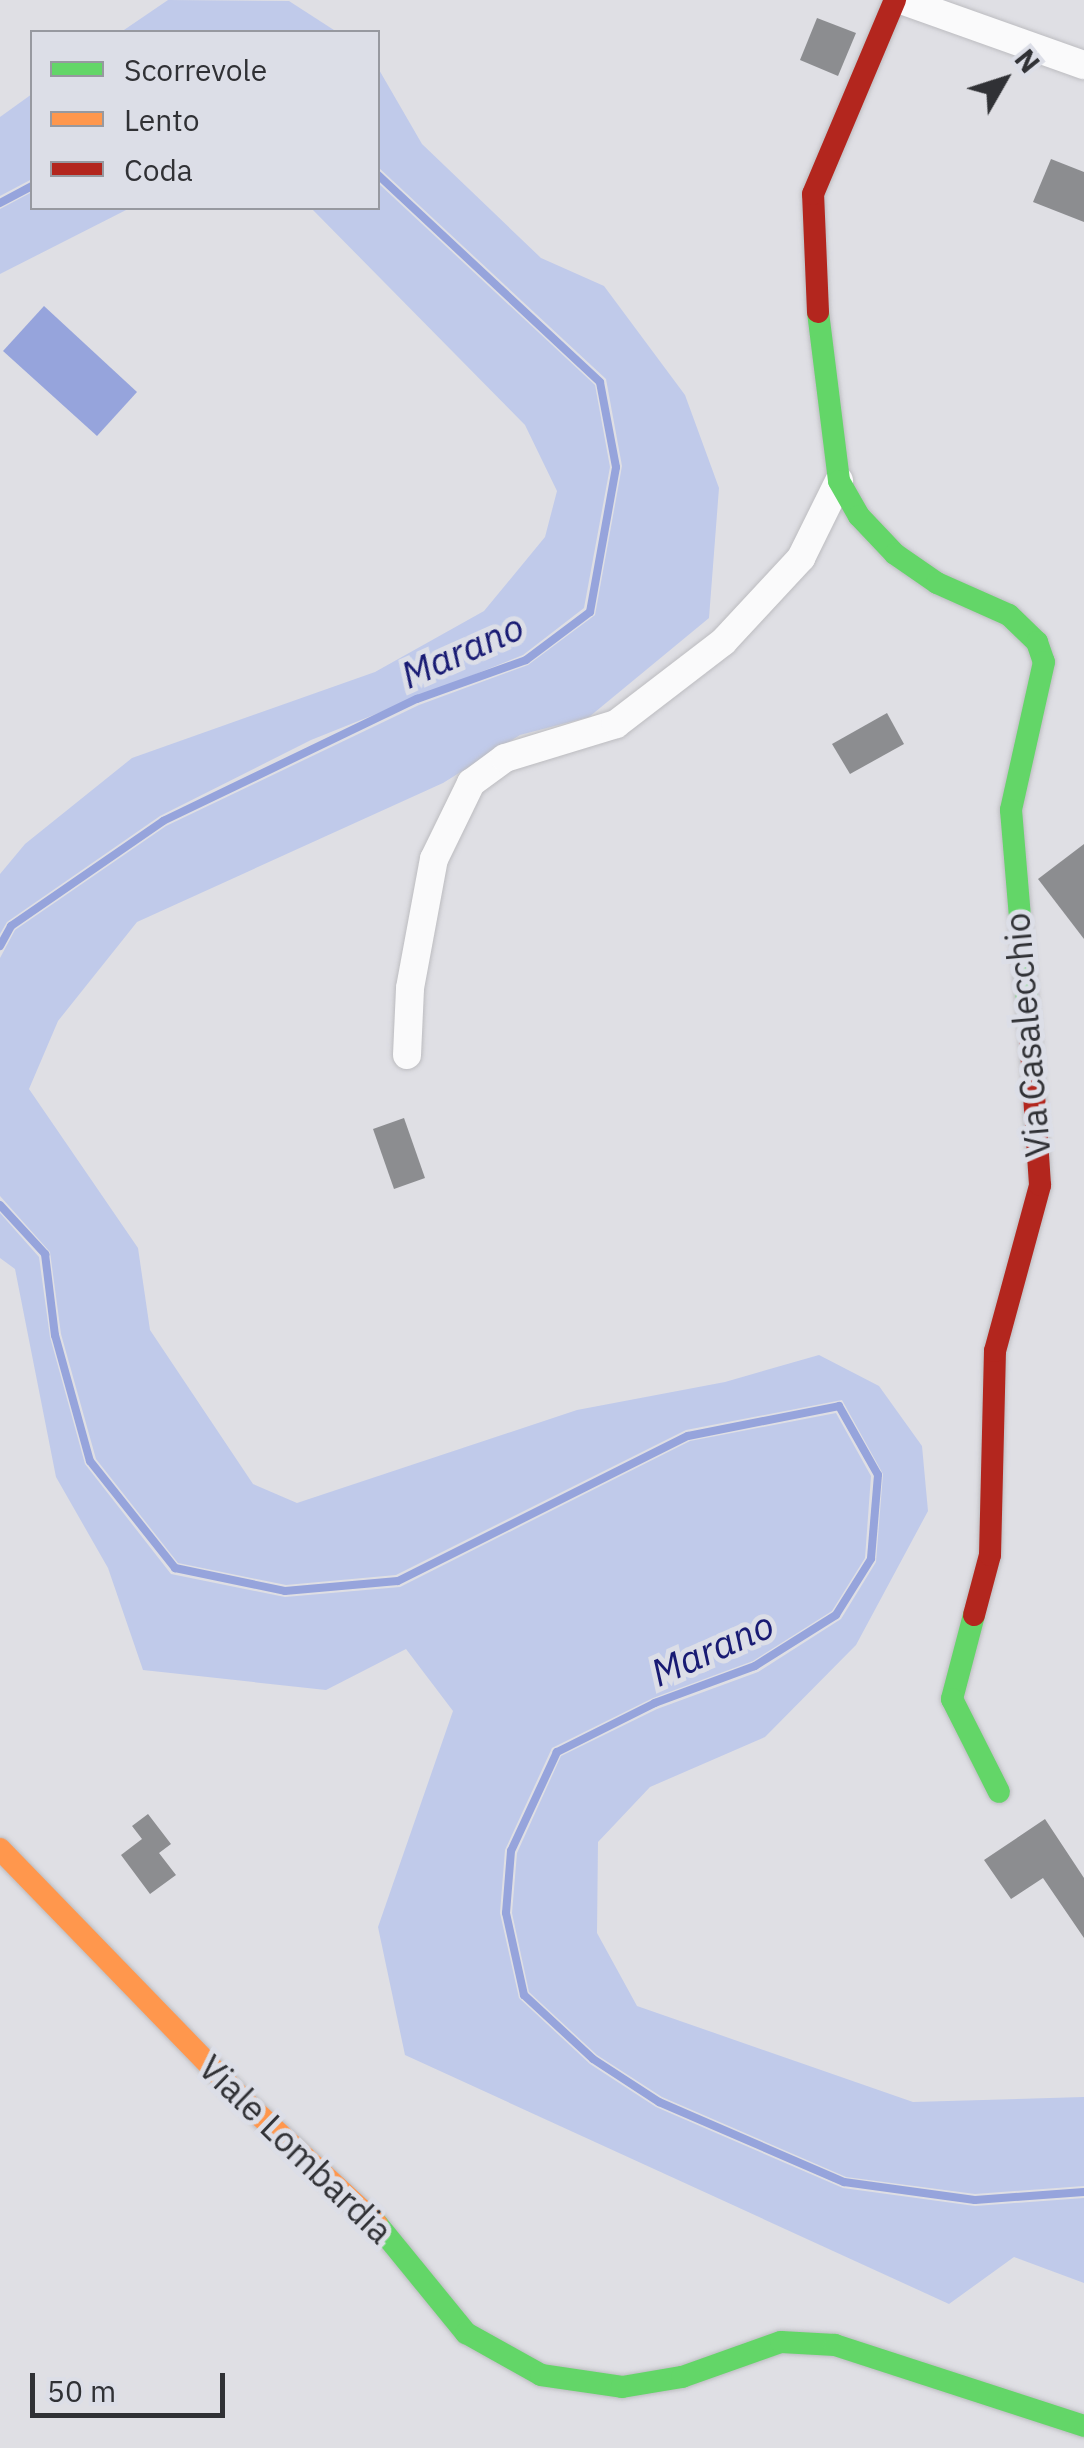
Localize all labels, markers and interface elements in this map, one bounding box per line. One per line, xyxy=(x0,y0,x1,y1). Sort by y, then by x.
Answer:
legend xyxy=(30,30,380,210)
north arrow xyxy=(954,30,1054,130)
text: N xyxy=(1007,41,1048,80)
text: Scorrevole xyxy=(124,50,267,89)
text: Lento xyxy=(124,100,199,139)
text: Coda xyxy=(124,150,193,189)
water label: Marano xyxy=(393,603,531,697)
street label: Via Casalecchio xyxy=(995,911,1059,1159)
water label: Marano xyxy=(643,1601,781,1695)
street label: Viale Lombardia xyxy=(191,2046,401,2252)
scale bar xyxy=(35,2353,230,2415)
text: 50 m xyxy=(47,2371,116,2410)

